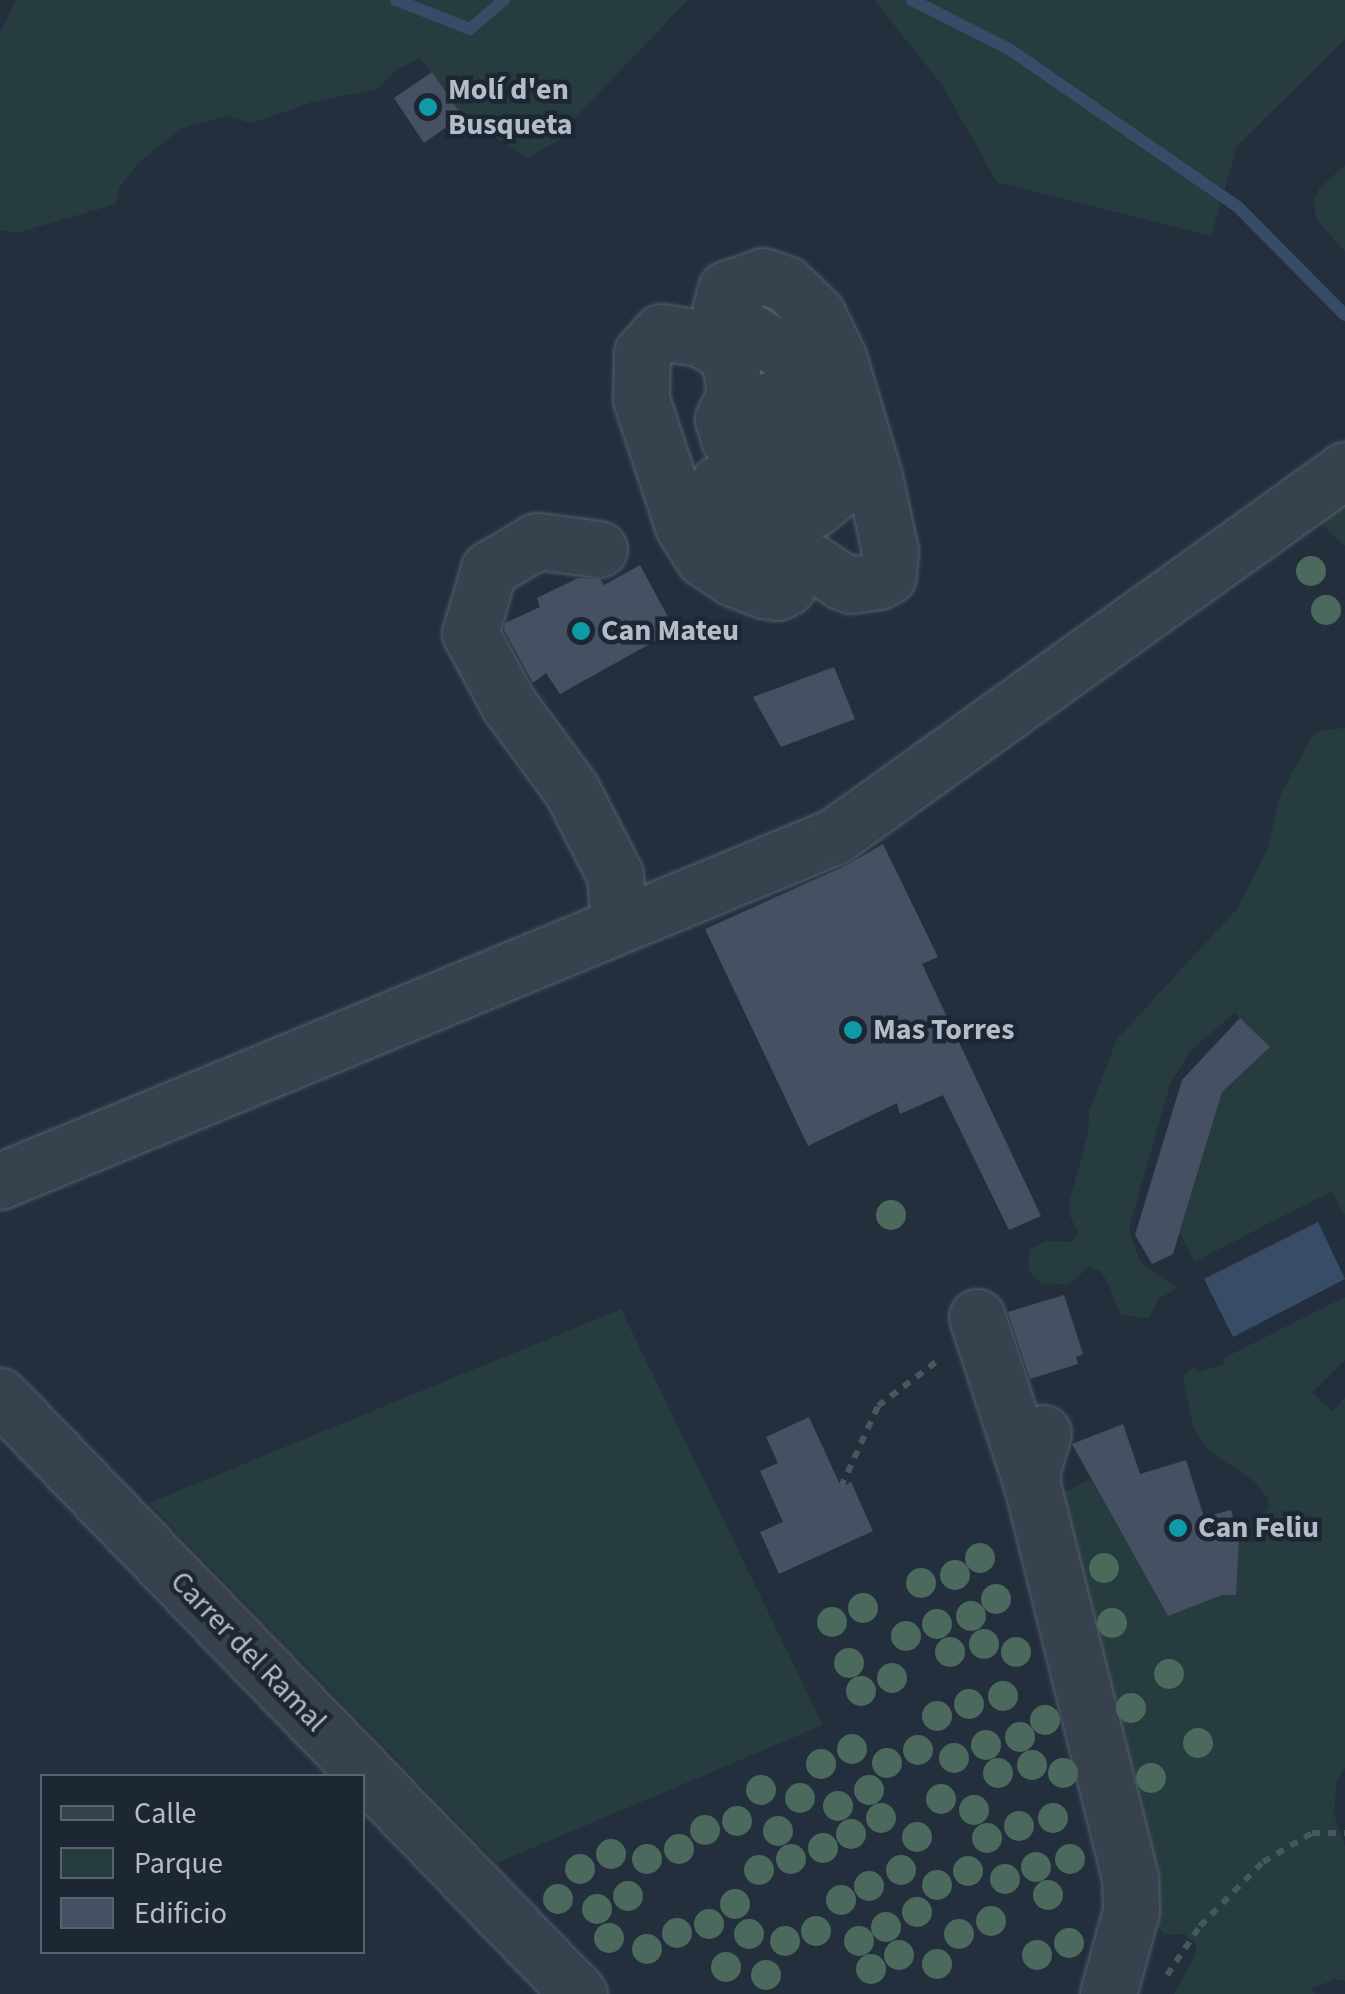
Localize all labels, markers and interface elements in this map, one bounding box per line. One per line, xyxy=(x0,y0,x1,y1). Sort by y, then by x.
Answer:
place label: Molí d'en Busqueta xyxy=(448,72,573,142)
marker: Molí d'en Busqueta xyxy=(417,96,439,118)
place label: Can Mateu xyxy=(601,613,739,649)
marker: Can Mateu xyxy=(570,620,592,642)
place label: Mas Torres xyxy=(873,1012,1014,1048)
marker: Mas Torres xyxy=(842,1019,864,1041)
place label: Can Feliu xyxy=(1198,1510,1319,1546)
marker: Can Feliu xyxy=(1167,1517,1189,1539)
street label: Carrer del Ramal xyxy=(162,1564,334,1740)
legend xyxy=(40,1774,365,1954)
text: Calle xyxy=(134,1792,196,1835)
text: Parque xyxy=(134,1842,223,1885)
text: Edificio xyxy=(134,1892,227,1935)

